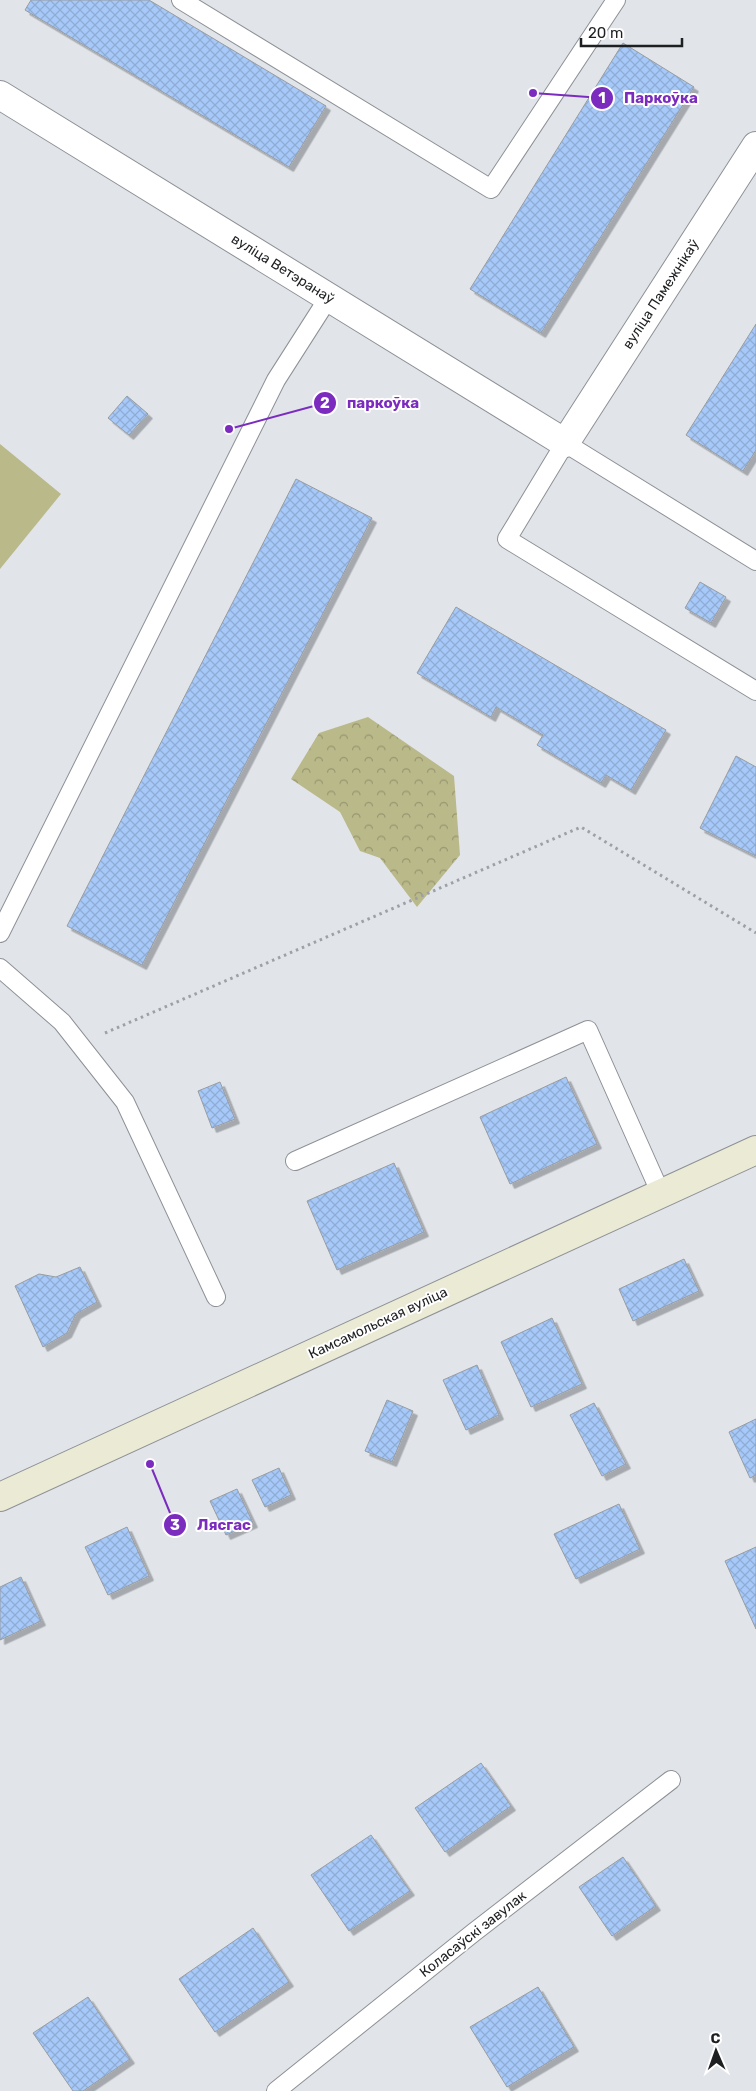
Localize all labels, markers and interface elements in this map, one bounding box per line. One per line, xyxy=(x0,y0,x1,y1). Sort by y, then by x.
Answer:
scale bar xyxy=(581,15,682,47)
text: 20 m xyxy=(588,24,623,42)
callout: Паркоўка xyxy=(589,83,708,113)
text: 1 xyxy=(598,89,606,107)
text: Паркоўка xyxy=(624,89,698,107)
street label: вуліца Ветэранаў xyxy=(228,230,338,308)
street label: вуліца Памежнікаў xyxy=(619,236,703,352)
callout: паркоўка xyxy=(312,388,429,418)
text: 2 xyxy=(320,394,330,412)
text: паркоўка xyxy=(347,394,419,412)
street label: Камсамольская вуліца xyxy=(306,1283,450,1363)
callout: Лясгас xyxy=(162,1510,261,1540)
text: 3 xyxy=(170,1516,180,1534)
text: Лясгас xyxy=(197,1516,251,1534)
street label: Коласаўскі завулак xyxy=(416,1887,530,1981)
north arrow xyxy=(691,2026,741,2076)
text: С xyxy=(710,2030,721,2047)

